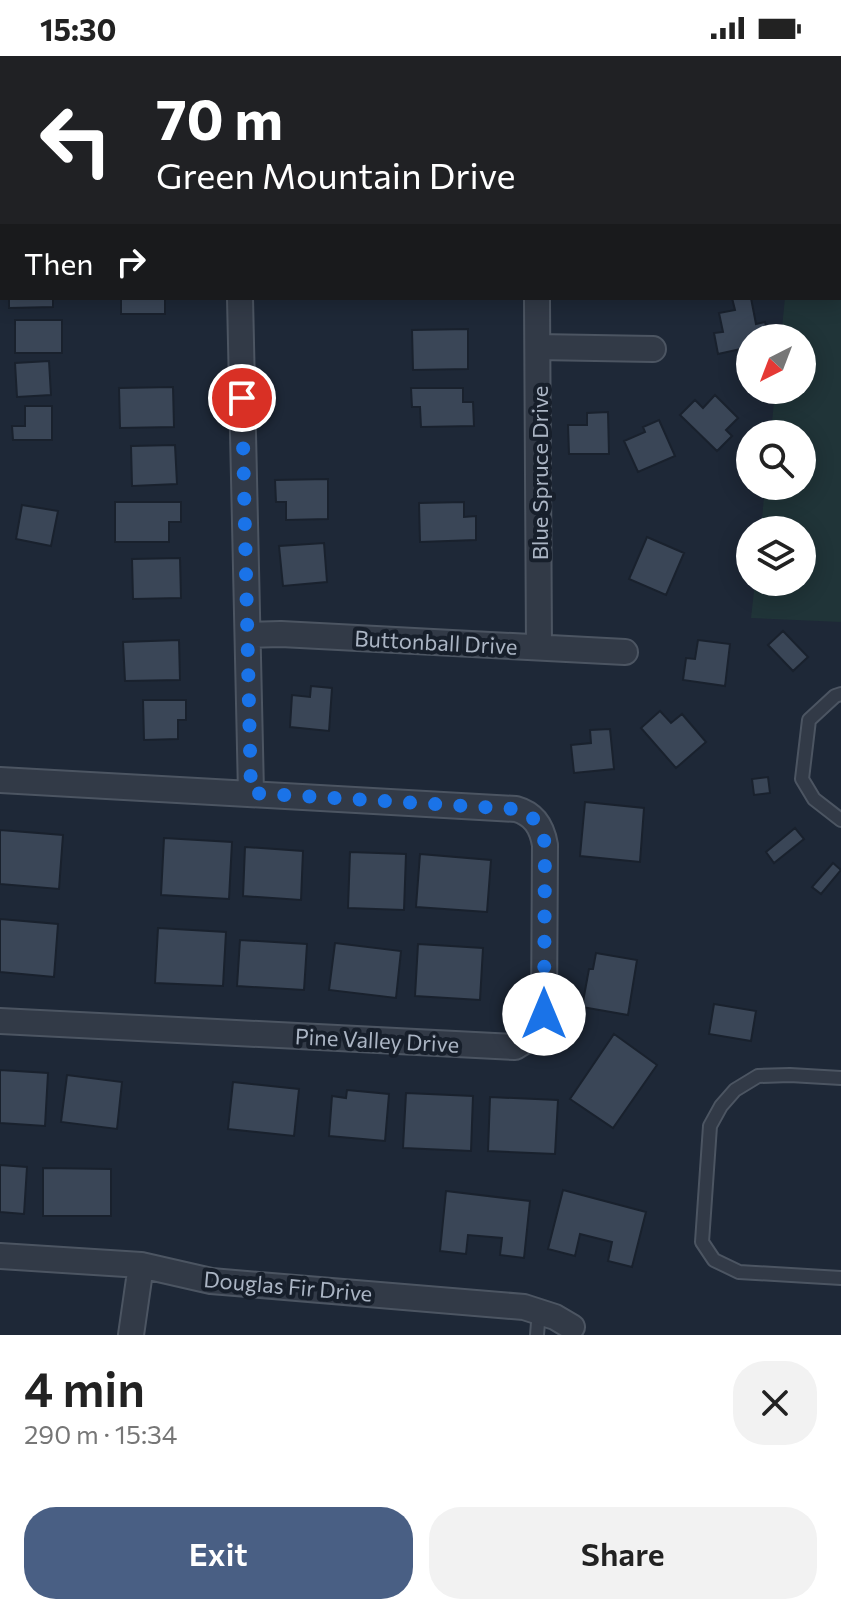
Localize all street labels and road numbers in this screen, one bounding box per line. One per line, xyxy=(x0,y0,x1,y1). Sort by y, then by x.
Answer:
street label: Blue Spruce Drive xyxy=(526,386,553,560)
street label: Buttonball Drive xyxy=(354,624,518,660)
street label: Pine Valley Drive xyxy=(294,1022,460,1058)
street label: Douglas Fir Drive xyxy=(202,1265,374,1307)

